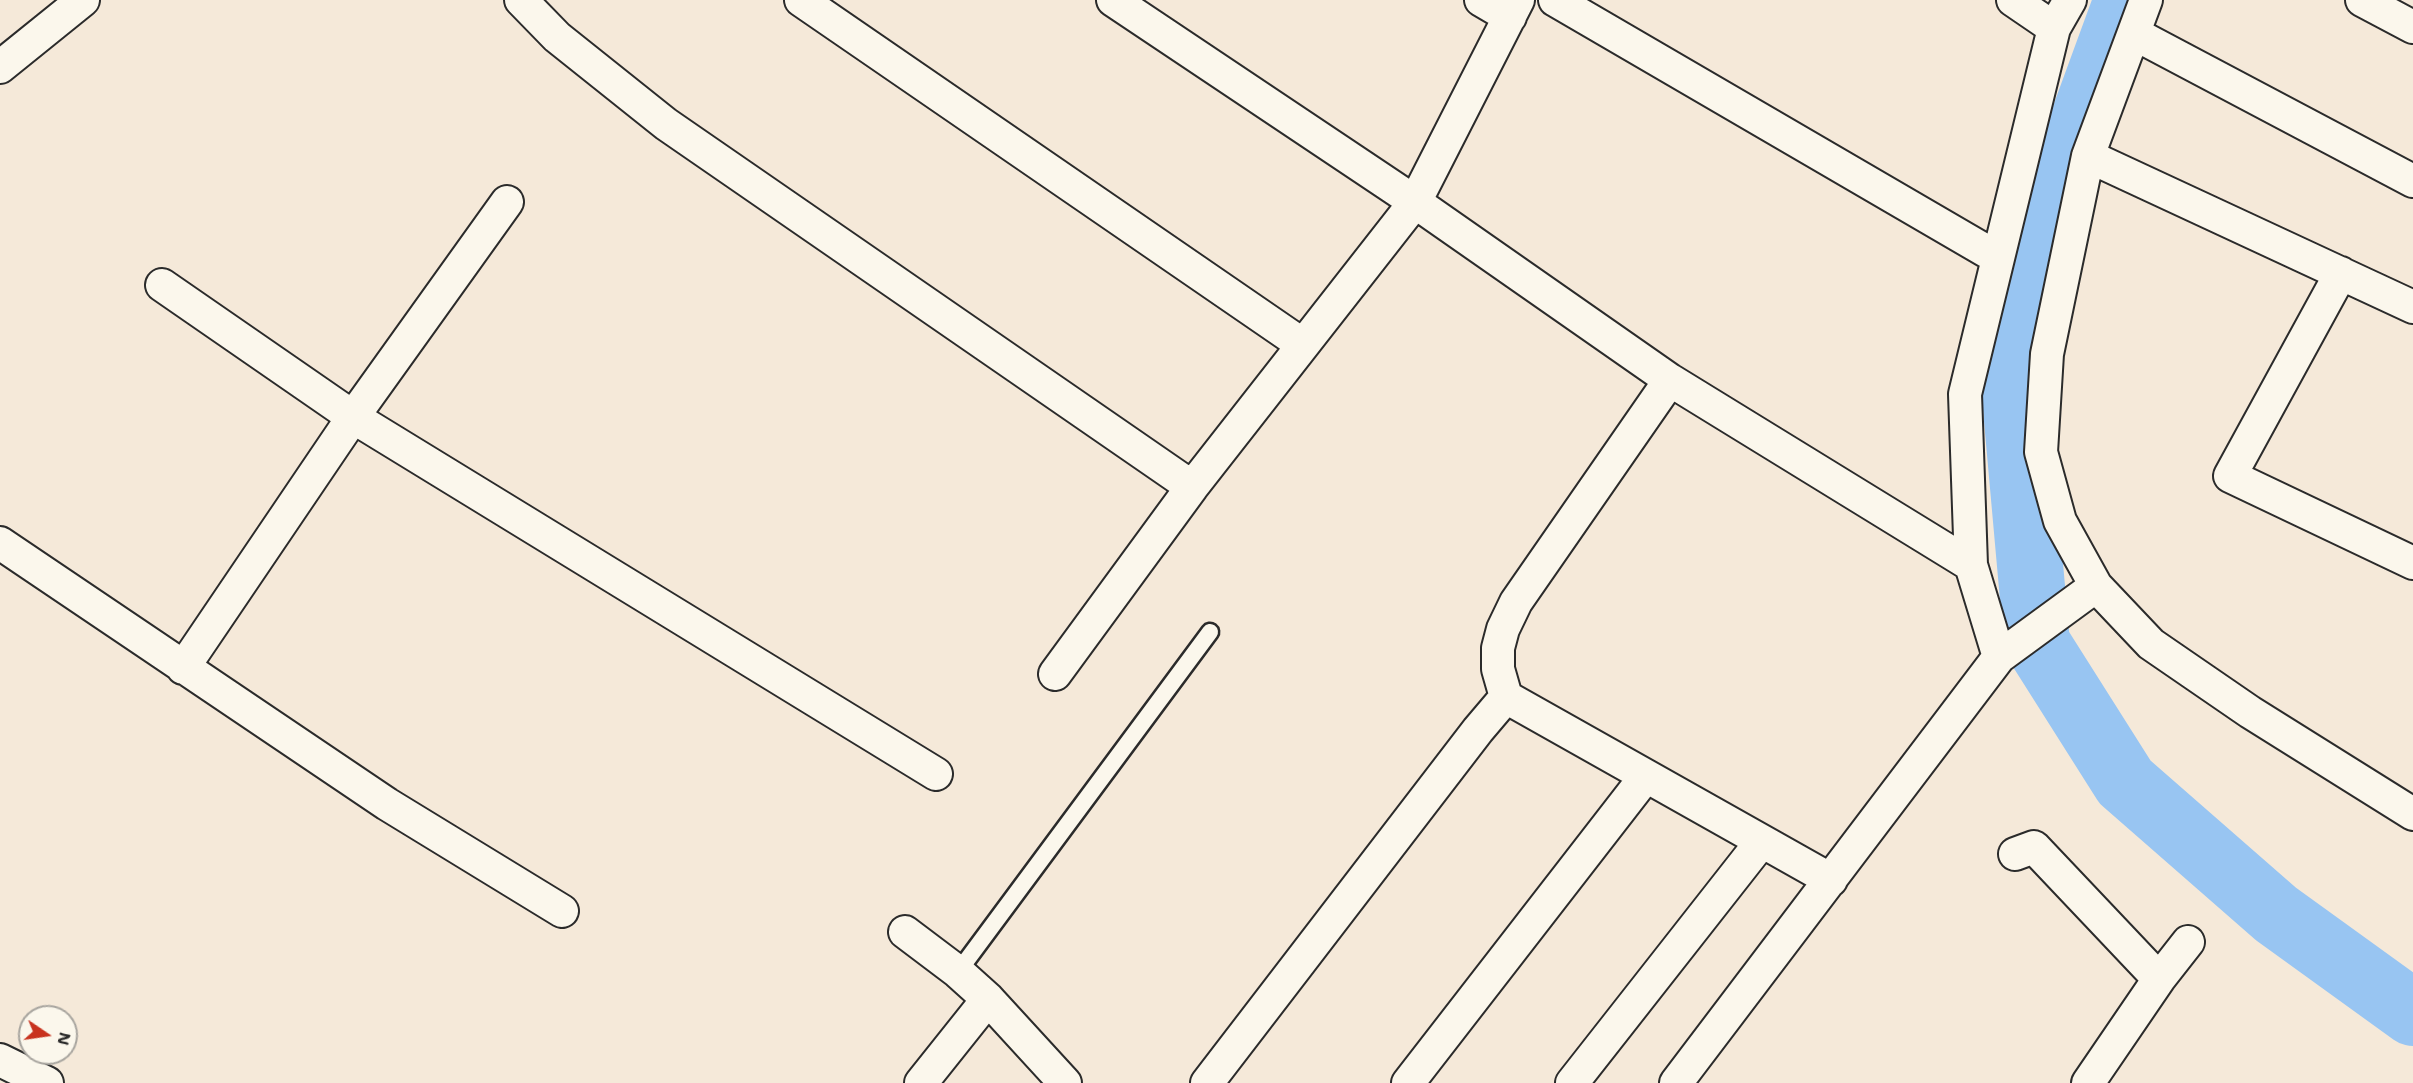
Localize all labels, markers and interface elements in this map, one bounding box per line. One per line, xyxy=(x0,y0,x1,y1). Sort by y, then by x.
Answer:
north arrow xyxy=(18,1005,78,1065)
text: N xyxy=(52,1030,76,1047)

